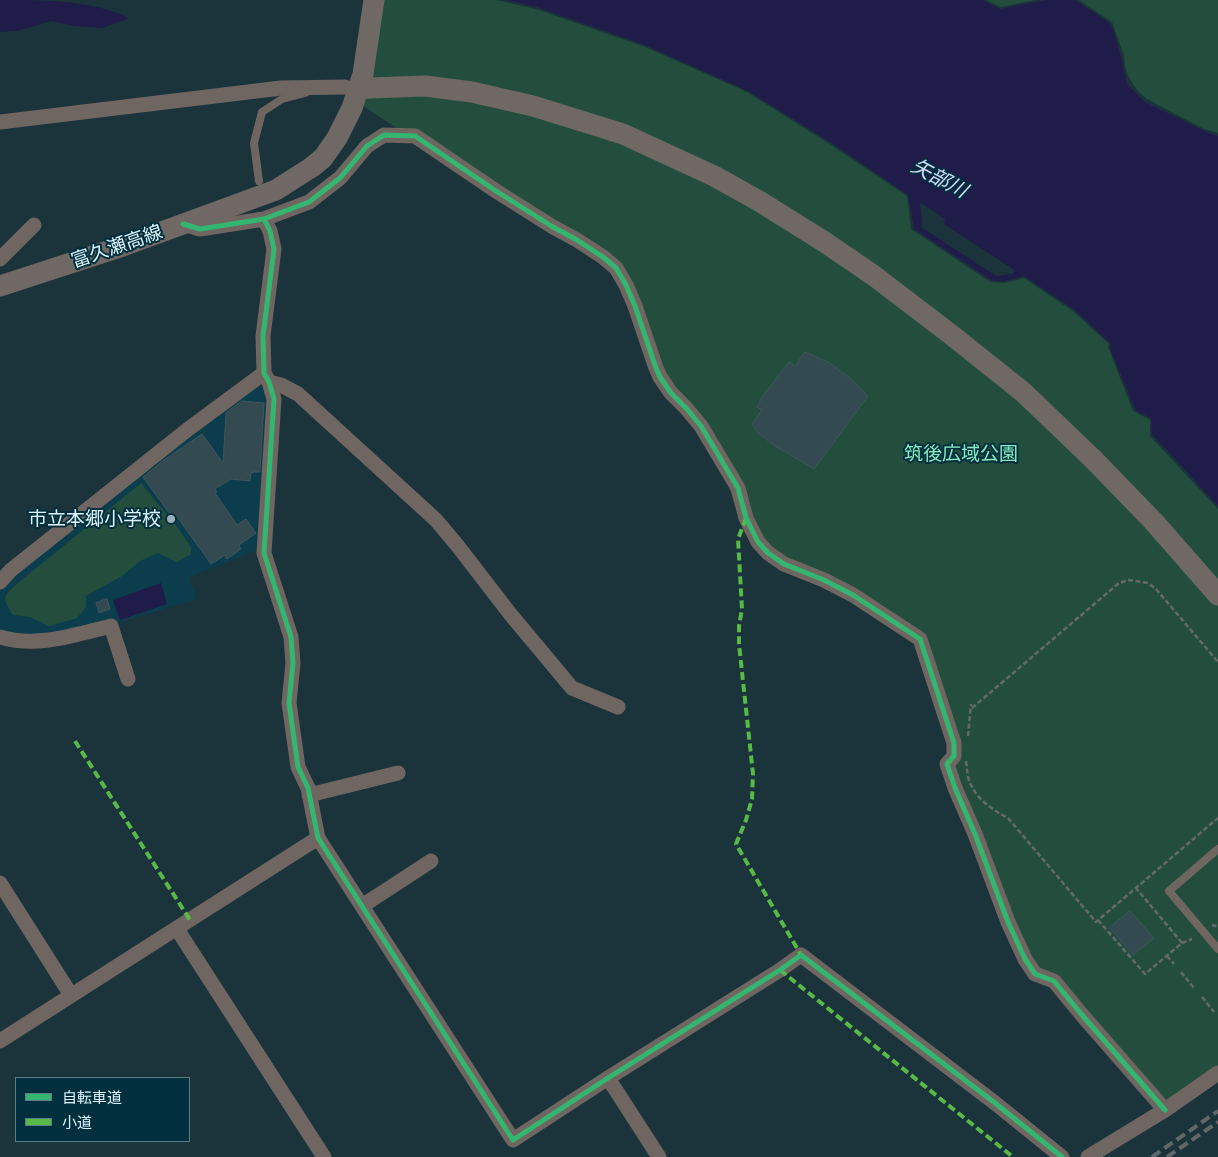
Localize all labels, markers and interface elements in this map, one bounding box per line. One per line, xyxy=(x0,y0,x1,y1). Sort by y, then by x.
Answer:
water label: 矢部川 xyxy=(907,154,971,204)
street label: 富久瀬高線 xyxy=(68,221,166,273)
park label: 筑後広域公園 xyxy=(904,443,1018,465)
place label: 市立本郷小学校 xyxy=(28,508,161,530)
marker: 市立本郷小学校 xyxy=(165,513,177,525)
legend xyxy=(15,1077,190,1142)
text: 自転車道 xyxy=(62,1089,122,1107)
text: 小道 xyxy=(62,1114,92,1132)

